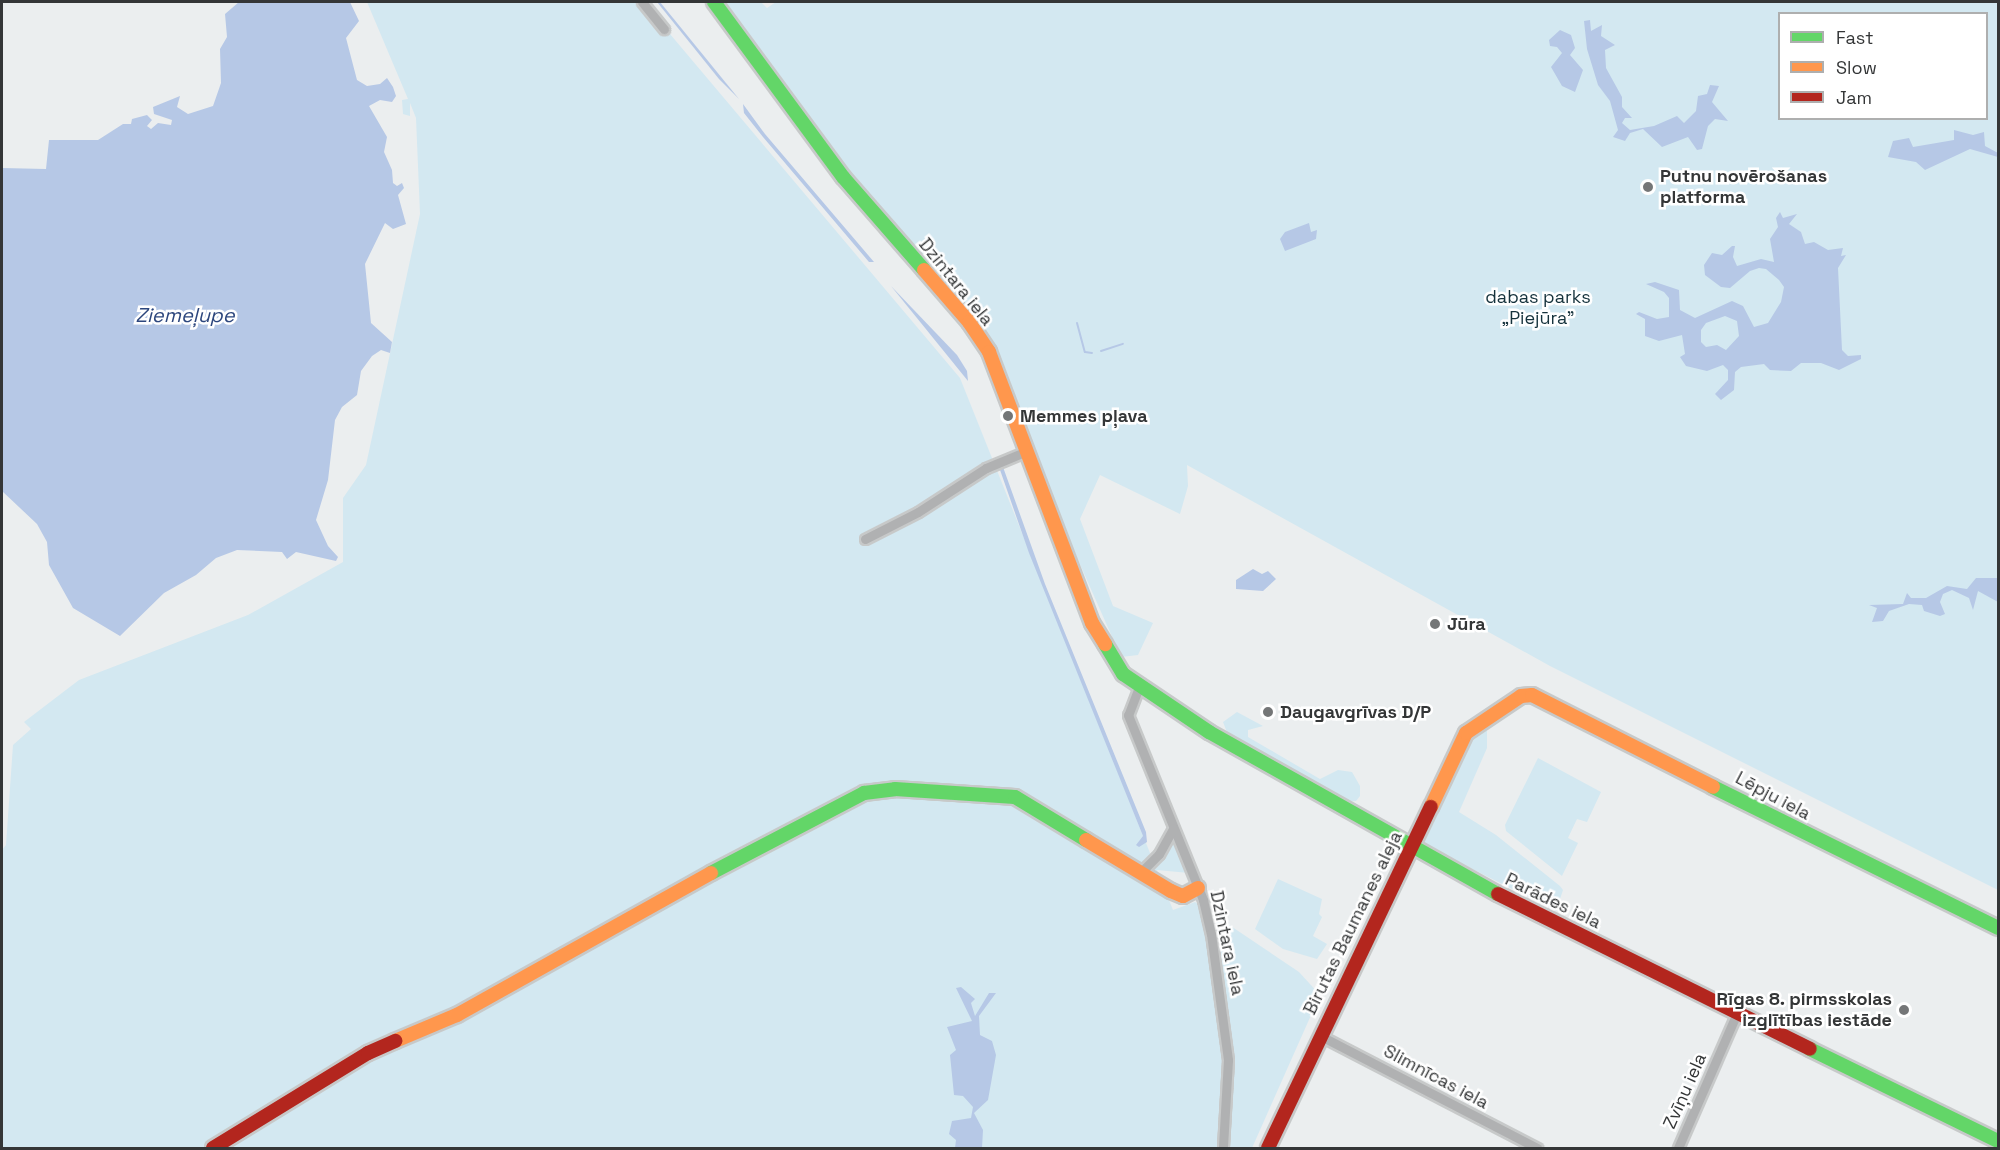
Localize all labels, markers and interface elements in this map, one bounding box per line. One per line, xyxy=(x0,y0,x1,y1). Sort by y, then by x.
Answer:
legend xyxy=(1778,12,1988,120)
text: Fast xyxy=(1836,26,1873,49)
text: Slow xyxy=(1836,56,1877,79)
text: Jam xyxy=(1836,86,1872,109)
place label: Putnu novērošanas platforma xyxy=(1660,166,1827,208)
marker: Putnu novērošanas platforma xyxy=(1641,180,1655,194)
street label: Dzintara iela xyxy=(914,234,998,330)
park label: dabas parks „Piejūra” xyxy=(1485,287,1591,330)
water label: Ziemeļupe xyxy=(135,303,235,327)
place label: Memmes pļava xyxy=(1020,405,1148,427)
marker: Memmes pļava xyxy=(1001,409,1015,423)
place label: Jūra xyxy=(1447,613,1486,635)
marker: Jūra xyxy=(1428,617,1442,631)
place label: Daugavgrīvas D/P xyxy=(1280,701,1431,723)
marker: Daugavgrīvas D/P xyxy=(1261,705,1275,719)
street label: Lēpju iela xyxy=(1732,767,1814,825)
street label: Birutas Baumanes aleja xyxy=(1299,828,1407,1018)
street label: Parādes iela xyxy=(1502,869,1604,933)
street label: Dzintara iela xyxy=(1205,889,1249,997)
place label: Rīgas 8. pirmsskolas izglītības iestāde xyxy=(1716,989,1892,1032)
marker: Rīgas 8. pirmsskolas izglītības iestāde xyxy=(1897,1003,1911,1017)
street label: Slimnīcas iela xyxy=(1380,1040,1492,1114)
street label: Zvīņu iela xyxy=(1659,1050,1711,1132)

